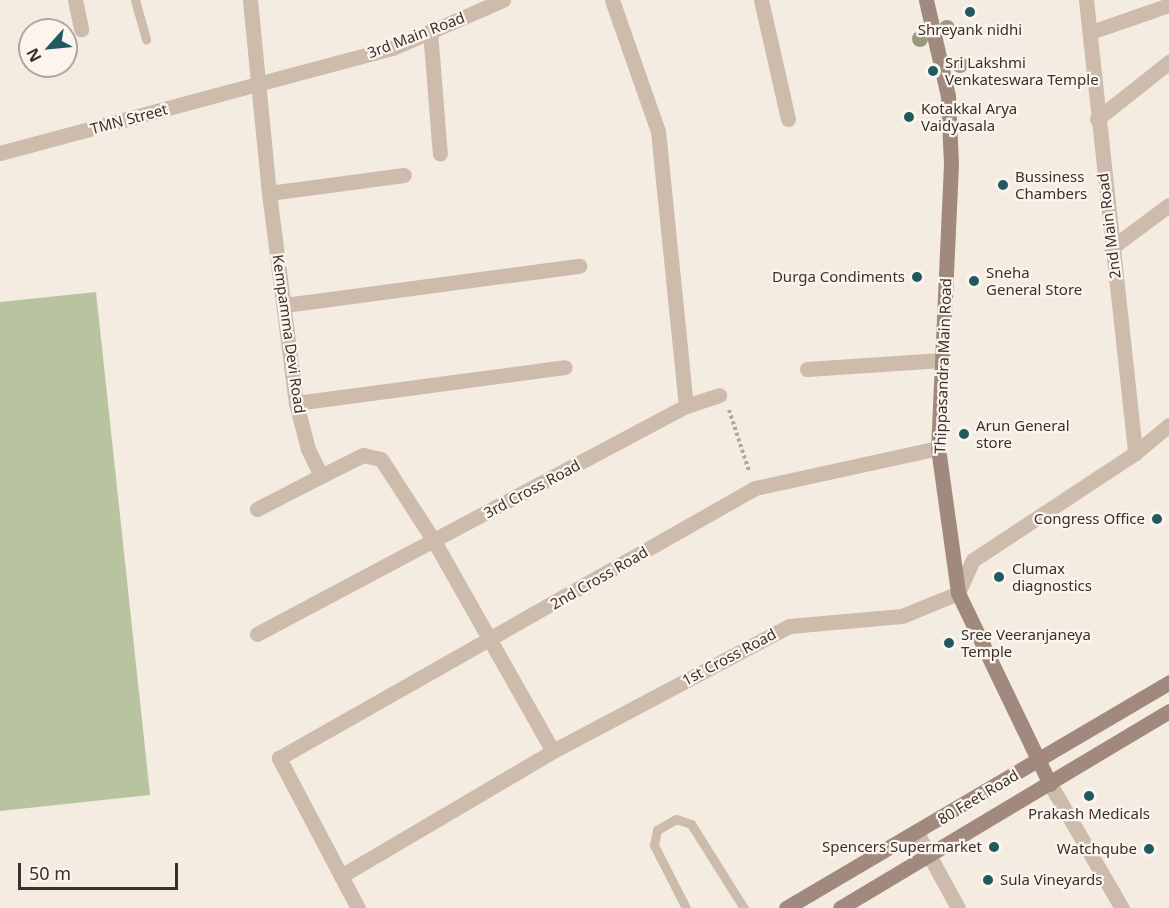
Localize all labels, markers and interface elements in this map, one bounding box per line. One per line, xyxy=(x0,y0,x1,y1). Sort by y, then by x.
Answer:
marker: Shreyank nidhi xyxy=(963,5,977,19)
street label: 3rd Main Road xyxy=(365,8,467,62)
north arrow xyxy=(18,18,78,78)
place label: Shreyank nidhi xyxy=(918,21,1022,39)
text: N xyxy=(21,44,47,66)
place label: Sri Lakshmi Venkateswara Temple xyxy=(945,53,1099,88)
marker: Sri Lakshmi Venkateswara Temple xyxy=(926,64,940,78)
place label: Kotakkal Arya Vaidyasala xyxy=(921,99,1017,134)
street label: TMN Street xyxy=(88,100,170,138)
marker: Kotakkal Arya Vaidyasala xyxy=(902,110,916,124)
place label: Bussiness Chambers xyxy=(1015,167,1087,202)
street label: 2nd Main Road xyxy=(1094,172,1124,280)
marker: Bussiness Chambers xyxy=(996,178,1010,192)
street label: Kempamma Devi Road xyxy=(269,253,309,415)
place label: Sneha General Store xyxy=(986,263,1082,298)
place label: Durga Condiments xyxy=(772,268,905,286)
marker: Durga Condiments xyxy=(910,270,924,284)
marker: Sneha General Store xyxy=(967,274,981,288)
street label: Thippasandra Main Road xyxy=(931,278,955,454)
place label: Arun General store xyxy=(976,416,1070,451)
marker: Arun General store xyxy=(957,427,971,441)
street label: 3rd Cross Road xyxy=(481,456,583,522)
place label: Congress Office xyxy=(1034,510,1145,528)
marker: Congress Office xyxy=(1150,512,1164,526)
street label: 2nd Cross Road xyxy=(547,543,651,613)
place label: Clumax diagnostics xyxy=(1012,559,1092,594)
marker: Clumax diagnostics xyxy=(990,568,1008,586)
street label: 1st Cross Road xyxy=(679,625,779,689)
place label: Sree Veeranjaneya Temple xyxy=(961,625,1091,660)
marker: Sree Veeranjaneya Temple xyxy=(942,636,956,650)
street label: 80 Feet Road xyxy=(934,766,1022,828)
marker: Prakash Medicals xyxy=(1082,789,1096,803)
place label: Prakash Medicals xyxy=(1028,805,1150,823)
place label: Spencers Supermarket xyxy=(822,838,982,856)
marker: Spencers Supermarket xyxy=(987,840,1001,854)
place label: Watchqube xyxy=(1057,840,1137,858)
marker: Watchqube xyxy=(1142,842,1156,856)
scale bar xyxy=(21,851,182,889)
text: 50 m xyxy=(29,861,71,885)
place label: Sula Vineyards xyxy=(1000,871,1102,889)
marker: Sula Vineyards xyxy=(981,873,995,887)

